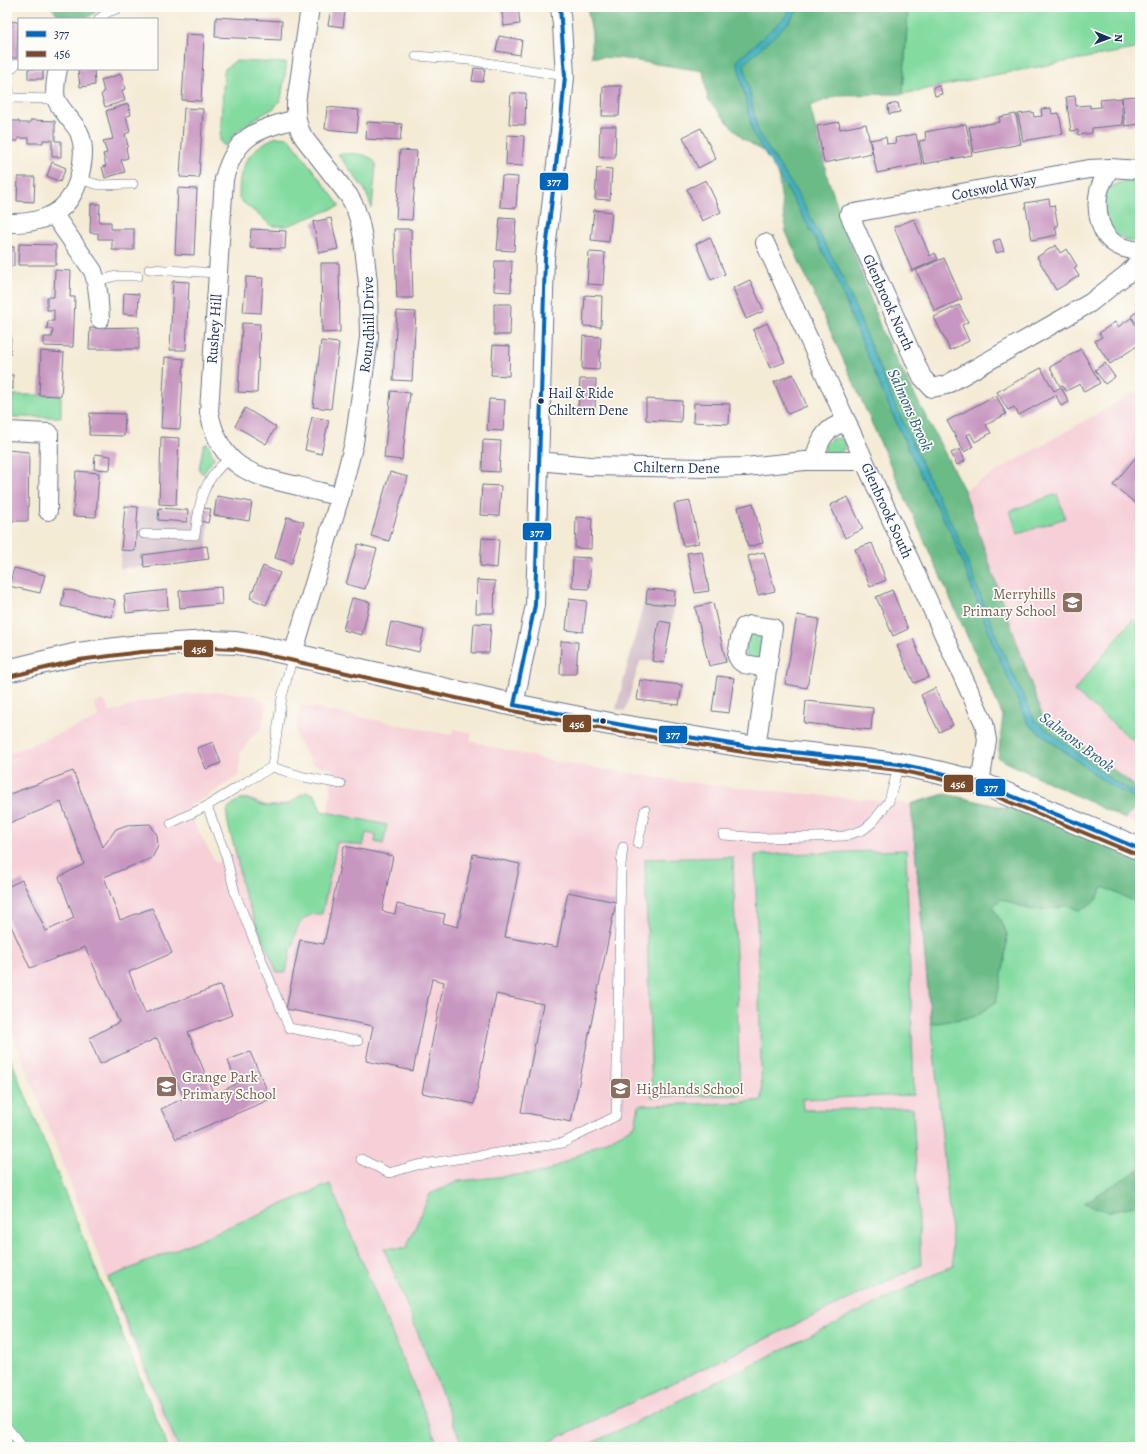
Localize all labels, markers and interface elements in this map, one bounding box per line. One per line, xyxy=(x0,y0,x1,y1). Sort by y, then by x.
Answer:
legend xyxy=(18,18,158,70)
north arrow xyxy=(1089,18,1129,58)
text: 377 xyxy=(54,26,70,42)
text: N xyxy=(1111,34,1126,42)
text: 456 xyxy=(54,46,71,62)
street label: Cotswold Way xyxy=(950,169,1039,205)
line badge: 377 xyxy=(539,172,569,191)
text: 377 xyxy=(547,174,561,189)
street label: Glenbrook North xyxy=(858,251,919,354)
street label: Roundhill Drive xyxy=(354,275,379,374)
street label: Rushey Hill xyxy=(202,293,226,365)
water label: Salmons Brook xyxy=(882,365,938,455)
place label: Hail & Ride Chiltern Dene xyxy=(548,384,628,420)
marker: Hail & Ride Chiltern Dene xyxy=(536,396,546,406)
street label: Chiltern Dene xyxy=(633,457,720,478)
street label: Glenbrook South xyxy=(856,459,918,562)
line badge: 377 xyxy=(522,522,552,541)
text: 377 xyxy=(530,525,544,540)
place label: Merryhills Primary School xyxy=(962,584,1056,621)
school or university icon: Merryhills Primary School xyxy=(1059,590,1085,616)
line badge: 456 xyxy=(183,639,214,658)
text: 456 xyxy=(191,642,207,657)
water label: Salmons Brook xyxy=(1035,707,1119,777)
line badge: 456 xyxy=(562,714,592,733)
unlabelled marker xyxy=(598,716,608,726)
text: 456 xyxy=(569,717,585,732)
line badge: 377 xyxy=(658,725,688,744)
text: 377 xyxy=(666,727,680,742)
line badge: 456 xyxy=(943,774,974,793)
text: 456 xyxy=(950,777,966,792)
line badge: 377 xyxy=(975,778,1006,797)
text: 377 xyxy=(984,780,998,795)
place label: Grange Park Primary School xyxy=(182,1067,276,1104)
school or university icon: Grange Park Primary School xyxy=(154,1073,180,1099)
school or university icon: Highlands School xyxy=(607,1076,633,1102)
place label: Highlands School xyxy=(636,1079,744,1099)

